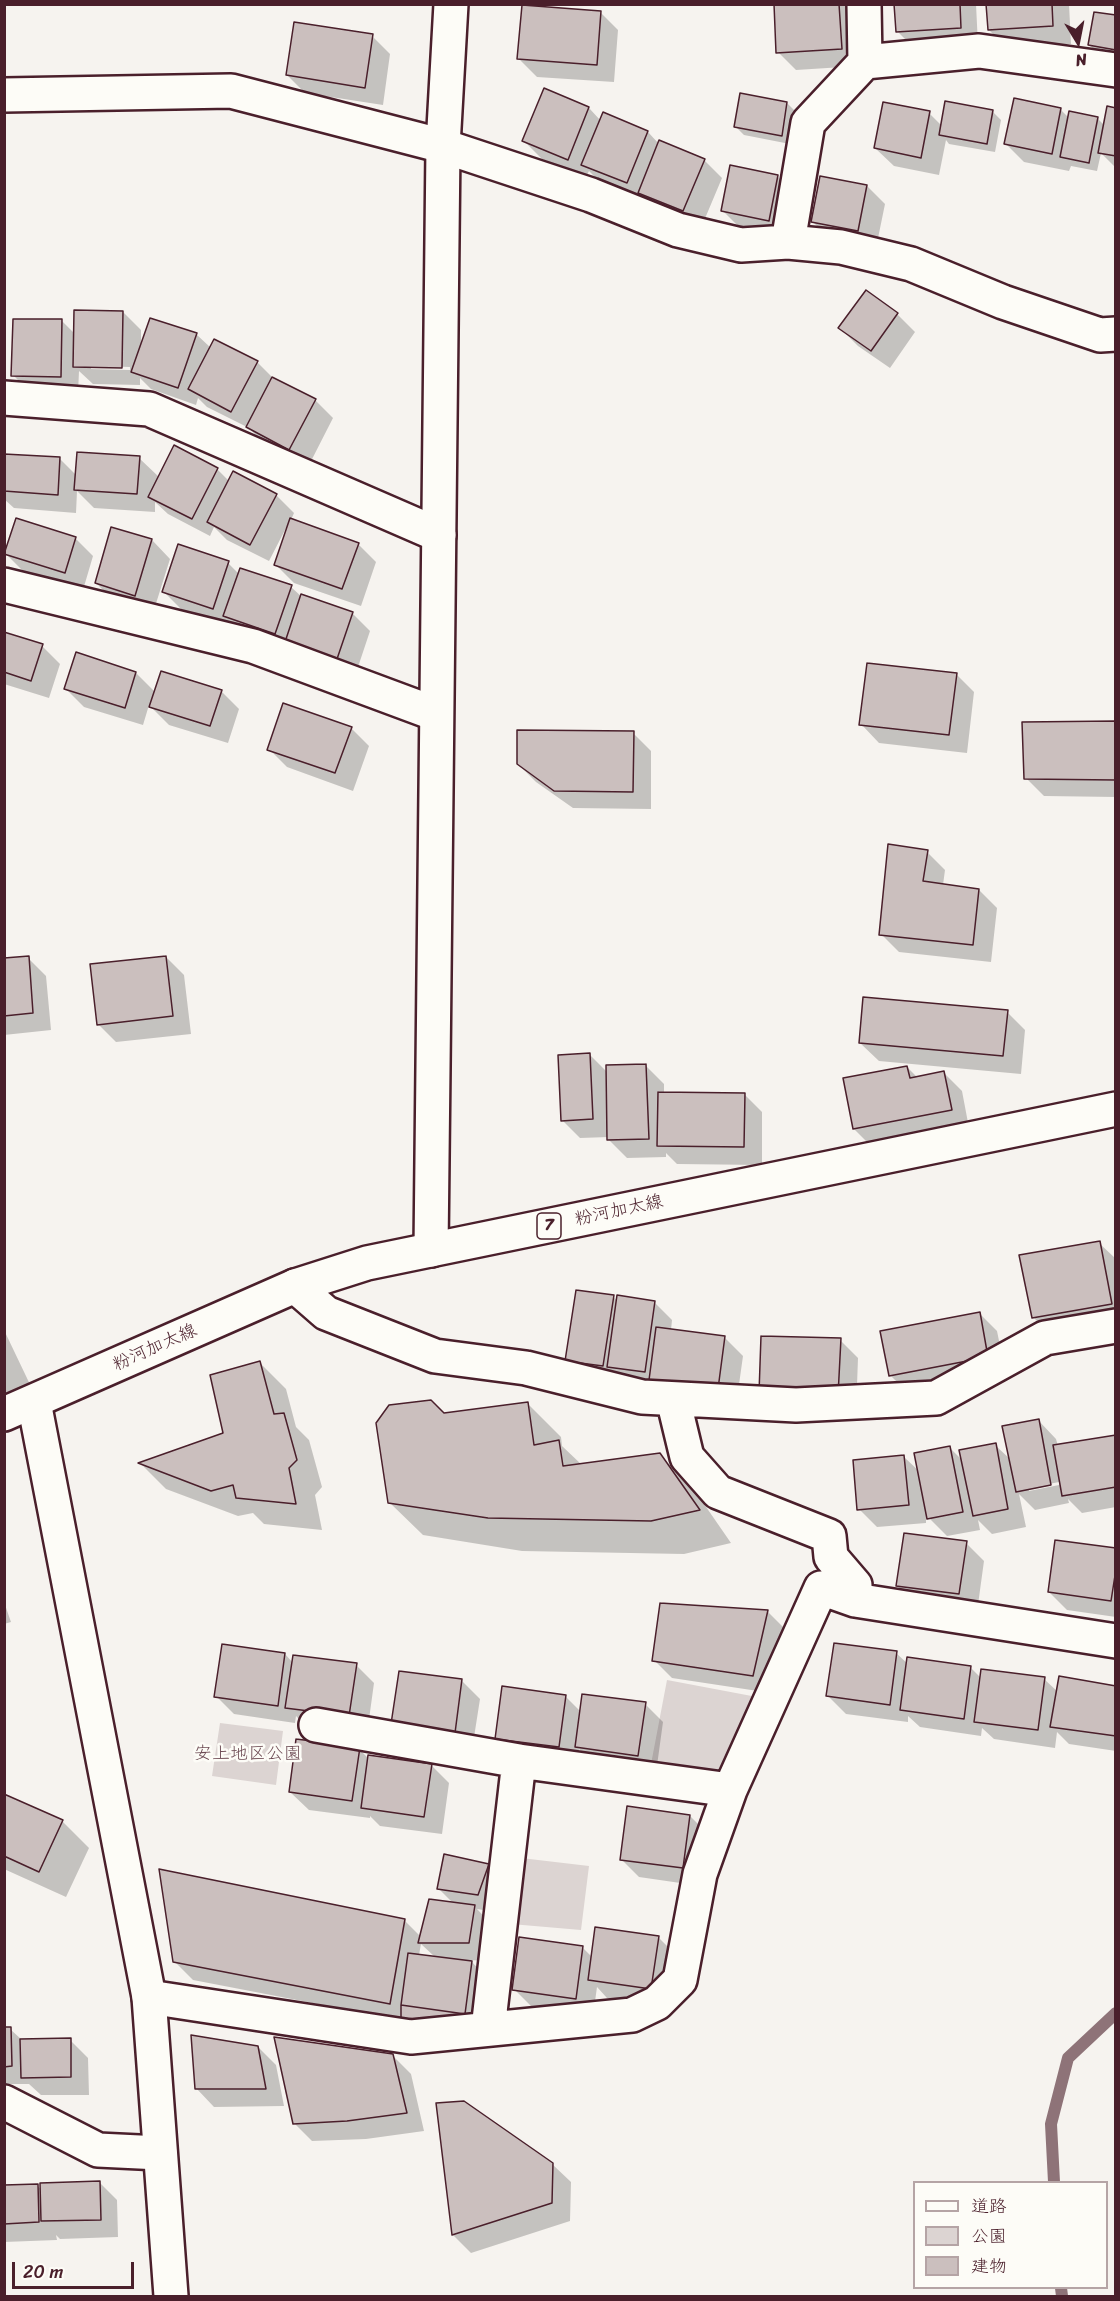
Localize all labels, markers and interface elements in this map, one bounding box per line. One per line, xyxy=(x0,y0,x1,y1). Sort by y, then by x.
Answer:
north arrow xyxy=(1048,12,1108,72)
text: N xyxy=(1073,45,1089,75)
street label: 粉河加太線 xyxy=(573,1191,665,1231)
road number: 7 xyxy=(537,1213,561,1239)
street label: 粉河加太線 xyxy=(109,1320,201,1376)
park label: 安上地区公園 xyxy=(194,1743,302,1765)
legend xyxy=(913,2181,1108,2289)
text: 道路 xyxy=(971,2190,1007,2222)
text: 公園 xyxy=(971,2220,1007,2252)
scale bar xyxy=(15,2250,136,2288)
text: 建物 xyxy=(971,2250,1007,2282)
text: 20 m xyxy=(23,2256,63,2288)

